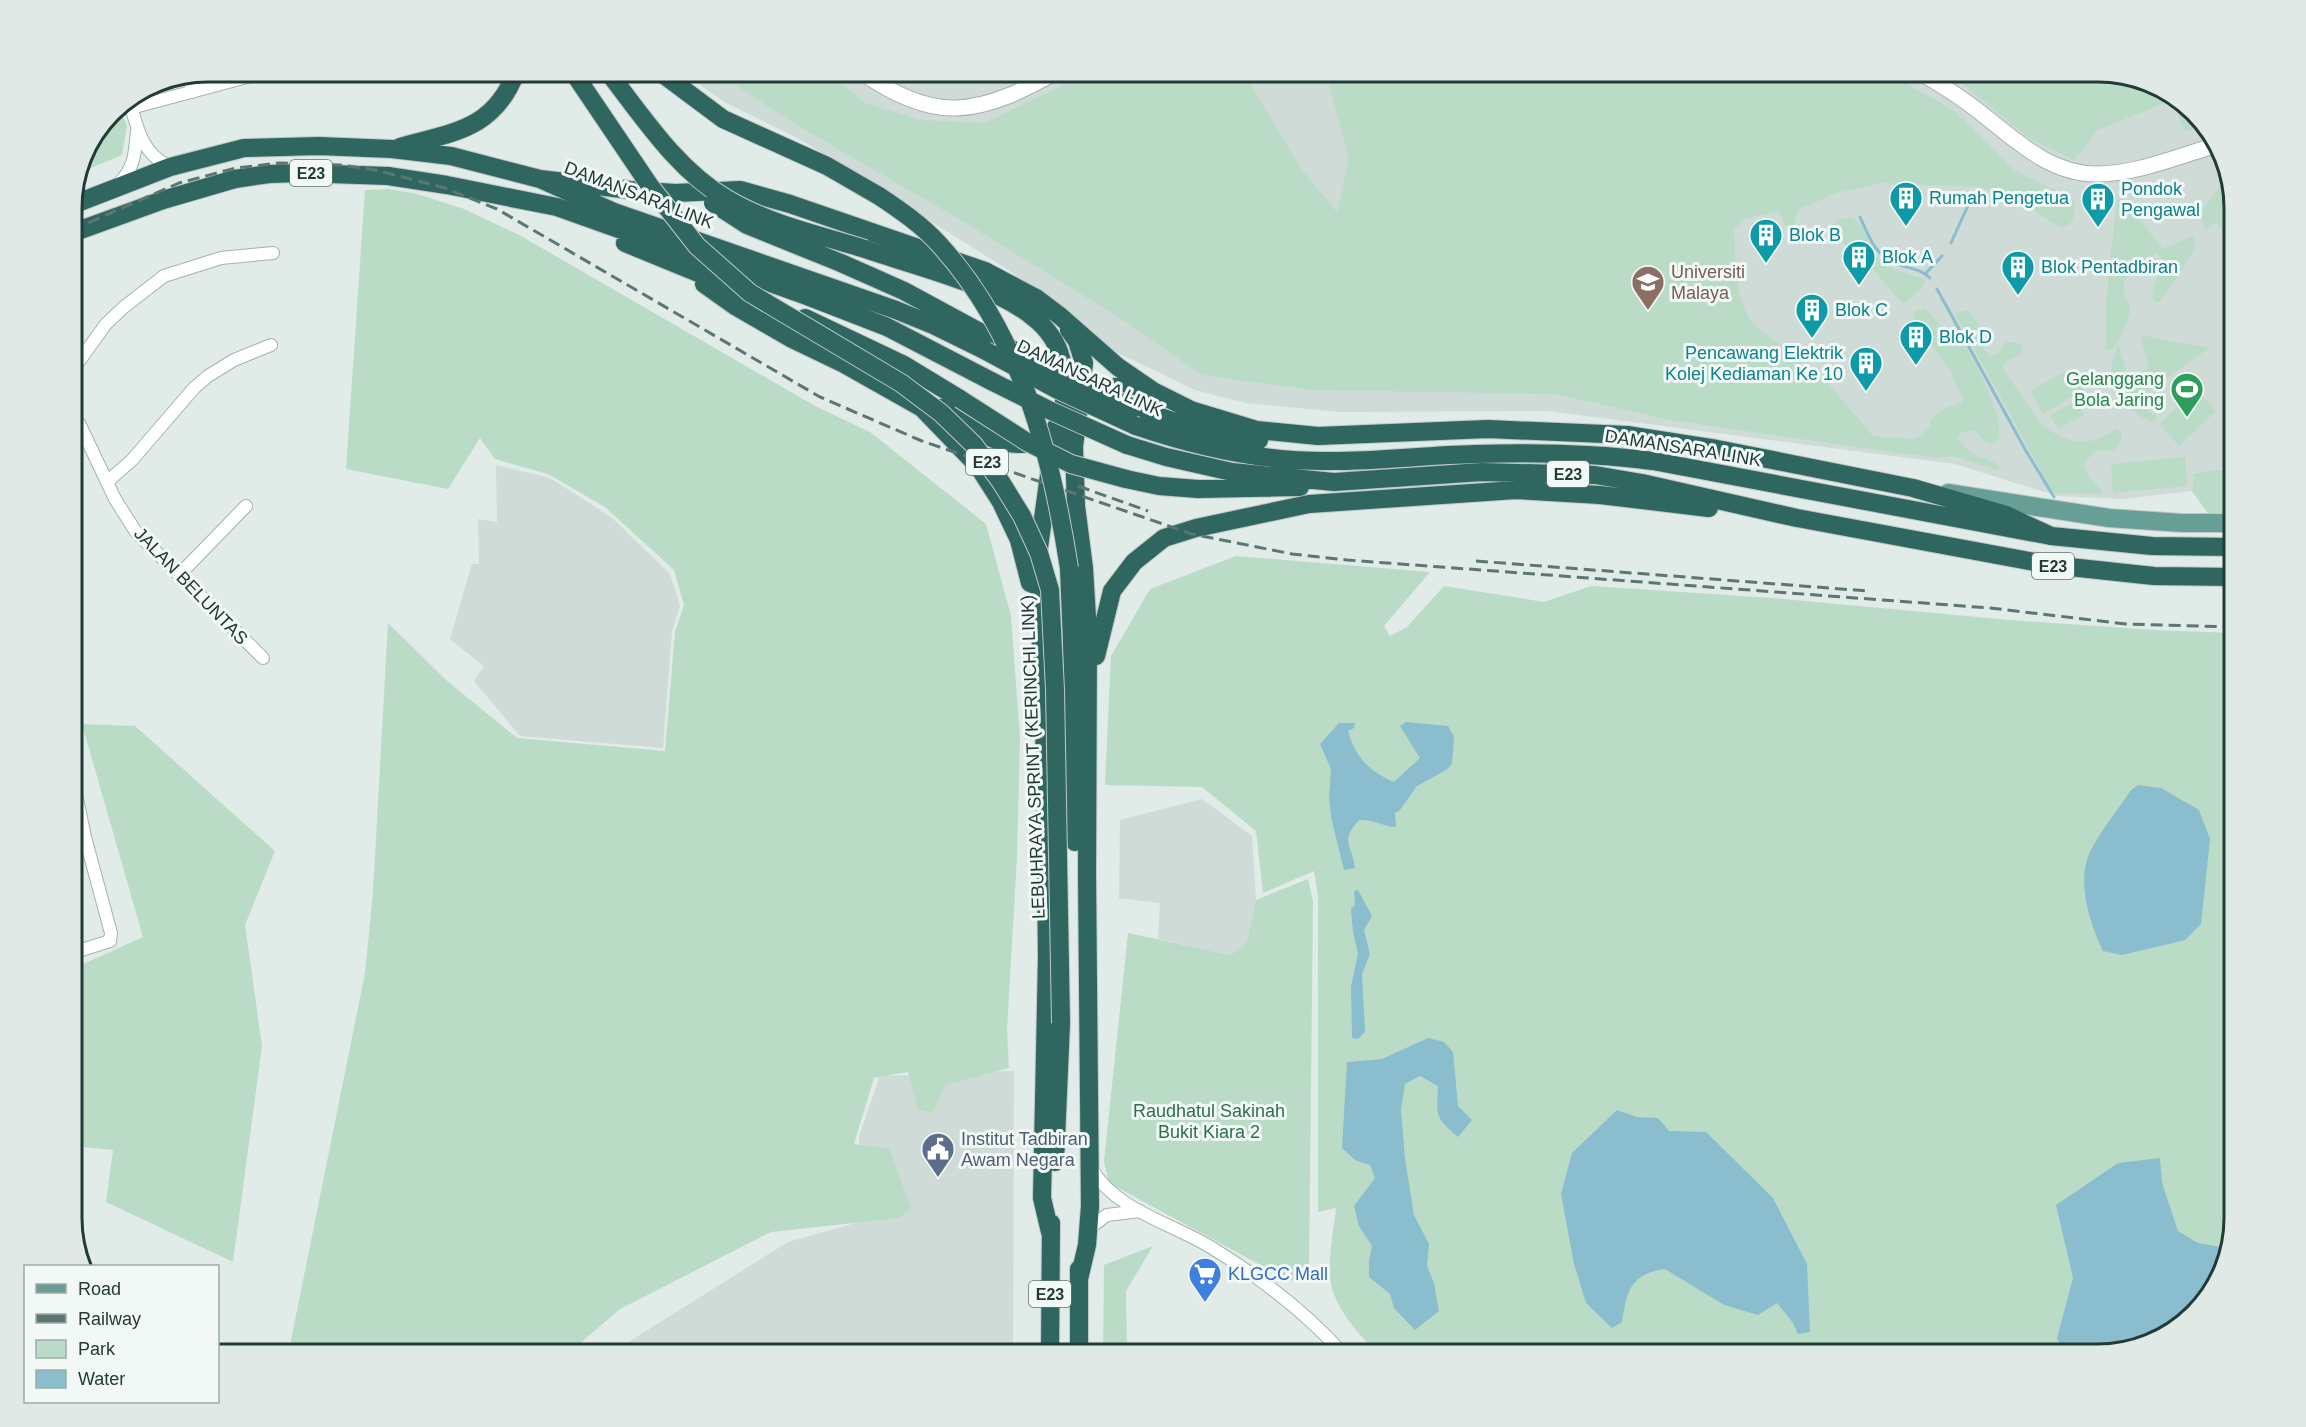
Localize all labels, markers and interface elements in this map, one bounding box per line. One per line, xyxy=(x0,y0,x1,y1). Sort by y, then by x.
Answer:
street label: DAMANSARA LINK xyxy=(562,157,716,233)
road number: E23 xyxy=(290,160,332,186)
place label: Pondok Pengawal xyxy=(2121,179,2200,220)
building icon: Rumah Pengetua xyxy=(1888,180,1924,227)
building icon: Pondok Pengawal xyxy=(2080,181,2116,228)
place label: Rumah Pengetua xyxy=(1929,188,2070,208)
building icon: Blok B xyxy=(1748,217,1784,264)
place label: Blok B xyxy=(1789,225,1841,245)
building icon: Blok A xyxy=(1841,239,1877,286)
place label: Blok A xyxy=(1882,247,1933,267)
building icon: Blok Pentadbiran xyxy=(2000,249,2036,296)
place label: Blok Pentadbiran xyxy=(2041,257,2178,277)
place label: Universiti Malaya xyxy=(1671,262,1745,303)
school or university icon: Universiti Malaya xyxy=(1630,264,1666,311)
building icon: Blok C xyxy=(1794,292,1830,339)
place label: Blok C xyxy=(1835,300,1888,320)
building icon: Blok D xyxy=(1898,319,1934,366)
place label: Blok D xyxy=(1939,327,1992,347)
street label: DAMANSARA LINK xyxy=(1014,336,1166,420)
place label: Pencawang Elektrik Kolej Kediaman Ke 10 xyxy=(1665,343,1844,384)
building icon: Pencawang Elektrik Kolej Kediaman Ke 10 xyxy=(1848,345,1884,392)
place label: Gelanggang Bola Jaring xyxy=(2066,369,2164,410)
sports icon: Gelanggang Bola Jaring xyxy=(2169,371,2205,418)
street label: DAMANSARA LINK xyxy=(1603,426,1763,470)
road number: E23 xyxy=(966,449,1008,475)
road number: E23 xyxy=(1547,461,1589,487)
street label: JALAN BELUNTAS xyxy=(130,523,252,649)
road number: E23 xyxy=(2032,553,2074,579)
street label: LEBUHRAYA SPRINT (KERINCHI LINK) xyxy=(1017,595,1049,919)
park label: Raudhatul Sakinah Bukit Kiara 2 xyxy=(1133,1101,1285,1142)
place label: Institut Tadbiran Awam Negara xyxy=(961,1129,1088,1170)
public building icon: Institut Tadbiran Awam Negara xyxy=(920,1131,956,1178)
supermarket icon: KLGCC Mall xyxy=(1187,1256,1223,1303)
place label: KLGCC Mall xyxy=(1228,1264,1328,1284)
legend xyxy=(24,1265,219,1403)
text: Road xyxy=(78,1279,121,1299)
road number: E23 xyxy=(1029,1281,1071,1307)
text: Railway xyxy=(78,1309,141,1329)
text: Park xyxy=(78,1339,116,1359)
text: Water xyxy=(78,1369,125,1389)

